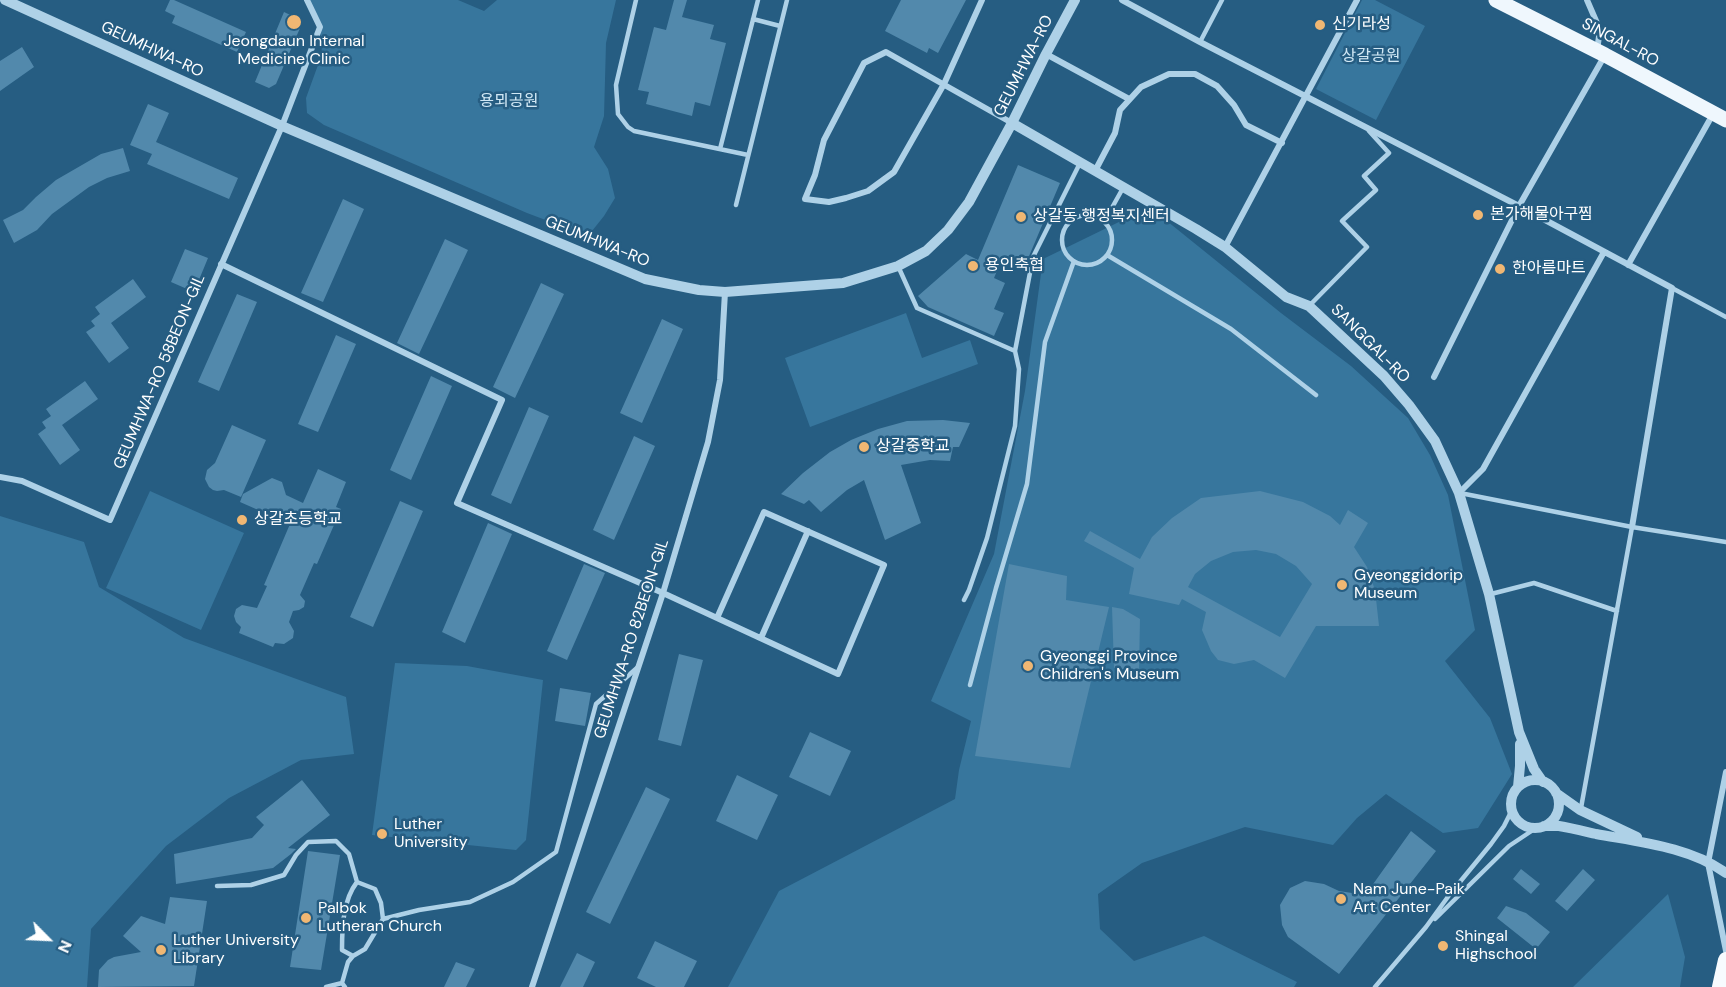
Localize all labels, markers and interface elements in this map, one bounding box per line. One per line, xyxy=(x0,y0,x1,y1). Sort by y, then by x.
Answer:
street label: GEUMHWA-RO xyxy=(990,12,1058,120)
marker: Jeongdaun Internal Medicine Clinic xyxy=(285,13,303,31)
place label: 신기라성 xyxy=(1332,15,1391,35)
street label: SINGAL-RO xyxy=(1578,15,1662,71)
street label: GEUMHWA-RO xyxy=(98,18,206,82)
marker: 신기라성 xyxy=(1313,18,1327,32)
place label: Jeongdaun Internal Medicine Clinic xyxy=(223,32,365,70)
park label: 상갈공원 xyxy=(1342,47,1400,67)
park label: 용뫼공원 xyxy=(480,92,538,112)
place label: 본가해물아구찜 xyxy=(1490,205,1593,225)
place label: 상갈동 행정복지센터 xyxy=(1033,207,1170,227)
marker: 본가해물아구찜 xyxy=(1471,208,1485,222)
marker: 상갈동 행정복지센터 xyxy=(1014,210,1028,224)
street label: GEUMHWA-RO xyxy=(542,212,652,272)
place label: 용인축협 xyxy=(985,256,1044,276)
marker: 용인축협 xyxy=(966,259,980,273)
place label: 한아름마트 xyxy=(1512,259,1586,279)
marker: 한아름마트 xyxy=(1493,262,1507,276)
street label: GEUMHWA-RO 58BEON-GIL xyxy=(110,272,210,472)
street label: SANGGAL-RO xyxy=(1327,301,1413,387)
place label: 상갈중학교 xyxy=(876,437,950,457)
marker: 상갈중학교 xyxy=(857,440,871,454)
place label: 상갈초등학교 xyxy=(254,510,342,530)
marker: 상갈초등학교 xyxy=(235,513,249,527)
street label: GEUMHWA-RO 82BEON-GIL xyxy=(591,537,673,741)
place label: Gyeonggidorip Museum xyxy=(1354,566,1463,604)
marker: Gyeonggidorip Museum xyxy=(1335,578,1349,592)
place label: Gyeonggi Province Children's Museum xyxy=(1040,647,1179,685)
marker: Gyeonggi Province Children's Museum xyxy=(1021,659,1035,673)
place label: Luther University xyxy=(394,815,468,853)
marker: Luther University xyxy=(375,827,389,841)
place label: Nam June-Paik Art Center xyxy=(1353,880,1465,918)
marker: Nam June-Paik Art Center xyxy=(1334,892,1348,906)
place label: Palbok Lutheran Church xyxy=(318,899,442,937)
north arrow xyxy=(18,909,78,969)
marker: Palbok Lutheran Church xyxy=(299,911,313,925)
place label: Shingal Highschool xyxy=(1455,927,1537,965)
place label: Luther University Library xyxy=(173,931,299,969)
text: N xyxy=(53,937,77,956)
marker: Shingal Highschool xyxy=(1436,939,1450,953)
marker: Luther University Library xyxy=(154,943,168,957)

